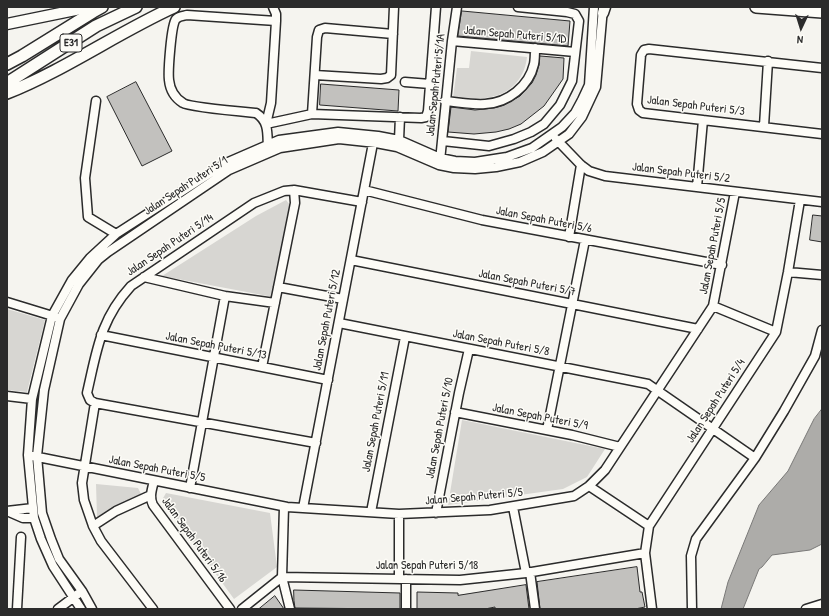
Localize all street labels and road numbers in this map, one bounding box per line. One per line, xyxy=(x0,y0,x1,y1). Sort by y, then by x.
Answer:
street label: Jalan Sepah Puteri 5/1D xyxy=(463,23,567,47)
street label: Jalan Sepah Puteri 5/1A xyxy=(423,33,449,137)
road number: E31 xyxy=(60,34,82,52)
street label: Jalan Sepah Puteri 5/3 xyxy=(646,93,746,119)
street label: Jalan Sepah Puteri 5/1 xyxy=(141,153,231,219)
street label: Jalan Sepah Puteri 5/2 xyxy=(631,160,731,186)
street label: Jalan Sepah Puteri 5/5 xyxy=(697,197,729,295)
street label: Jalan Sepah Puteri 5/6 xyxy=(495,204,593,236)
street label: Jalan Sepah Puteri 5/14 xyxy=(124,211,216,279)
street label: Jalan Sepah Puteri 5/7 xyxy=(477,267,577,299)
street label: Jalan Sepah Puteri 5/12 xyxy=(310,268,344,372)
street label: Jalan Sepah Puteri 5/8 xyxy=(452,327,550,359)
street label: Jalan Sepah Puteri 5/13 xyxy=(164,329,268,363)
street label: Jalan Sepah Puteri 5/4 xyxy=(683,356,749,446)
street label: Jalan Sepah Puteri 5/11 xyxy=(359,371,393,473)
street label: Jalan Sepah Puteri 5/10 xyxy=(423,376,457,480)
street label: Jalan Sepah Puteri 5/9 xyxy=(491,401,589,433)
street label: Jalan Sepah Puteri 5/5 xyxy=(108,453,206,485)
street label: Jalan Sepah Puteri 5/5 xyxy=(425,486,523,508)
street label: Jalan Sepah Puteri 5/16 xyxy=(158,495,230,585)
street label: Jalan Sepah Puteri 5/18 xyxy=(376,559,478,573)

